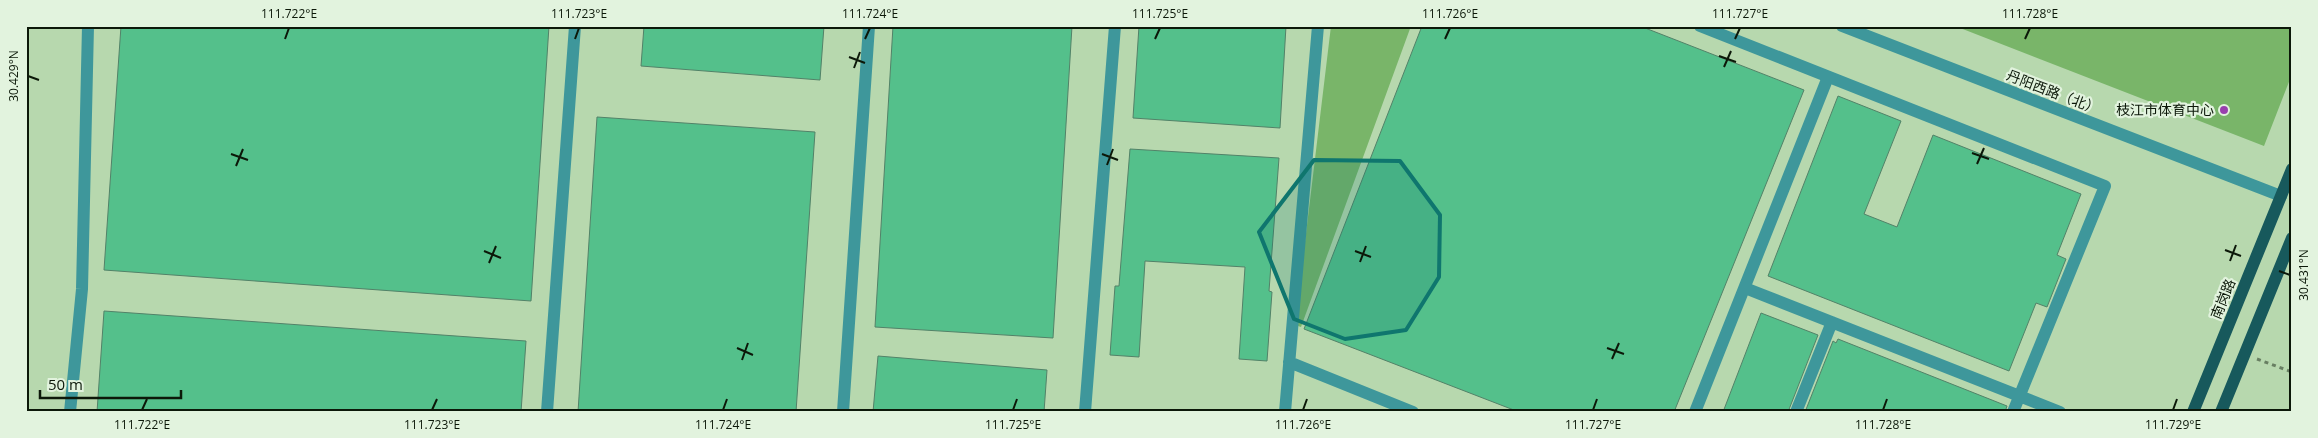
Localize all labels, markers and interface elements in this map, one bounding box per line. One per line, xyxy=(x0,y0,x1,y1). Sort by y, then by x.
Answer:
text: 111.722°E xyxy=(261,5,317,22)
text: 111.723°E xyxy=(551,5,607,22)
text: 111.724°E xyxy=(842,5,898,22)
text: 111.725°E xyxy=(1132,5,1188,22)
text: 111.726°E xyxy=(1422,5,1478,22)
text: 111.727°E xyxy=(1712,5,1768,22)
text: 111.728°E xyxy=(2002,5,2058,22)
text: 30.429°N xyxy=(5,50,22,102)
street label: 丹阳西路（北） xyxy=(2004,65,2102,118)
place label: 枝江市体育中心 xyxy=(2116,100,2214,119)
marker: 枝江市体育中心 xyxy=(2218,104,2230,116)
text: 30.431°N xyxy=(2295,249,2312,301)
street label: 南岗路 xyxy=(2206,276,2239,322)
scale bar xyxy=(40,368,181,400)
text: 50 m xyxy=(48,374,83,394)
text: 111.722°E xyxy=(114,416,170,433)
text: 111.723°E xyxy=(404,416,460,433)
text: 111.724°E xyxy=(695,416,751,433)
text: 111.725°E xyxy=(985,416,1041,433)
text: 111.726°E xyxy=(1275,416,1331,433)
text: 111.727°E xyxy=(1565,416,1621,433)
text: 111.728°E xyxy=(1855,416,1911,433)
text: 111.729°E xyxy=(2145,416,2201,433)

